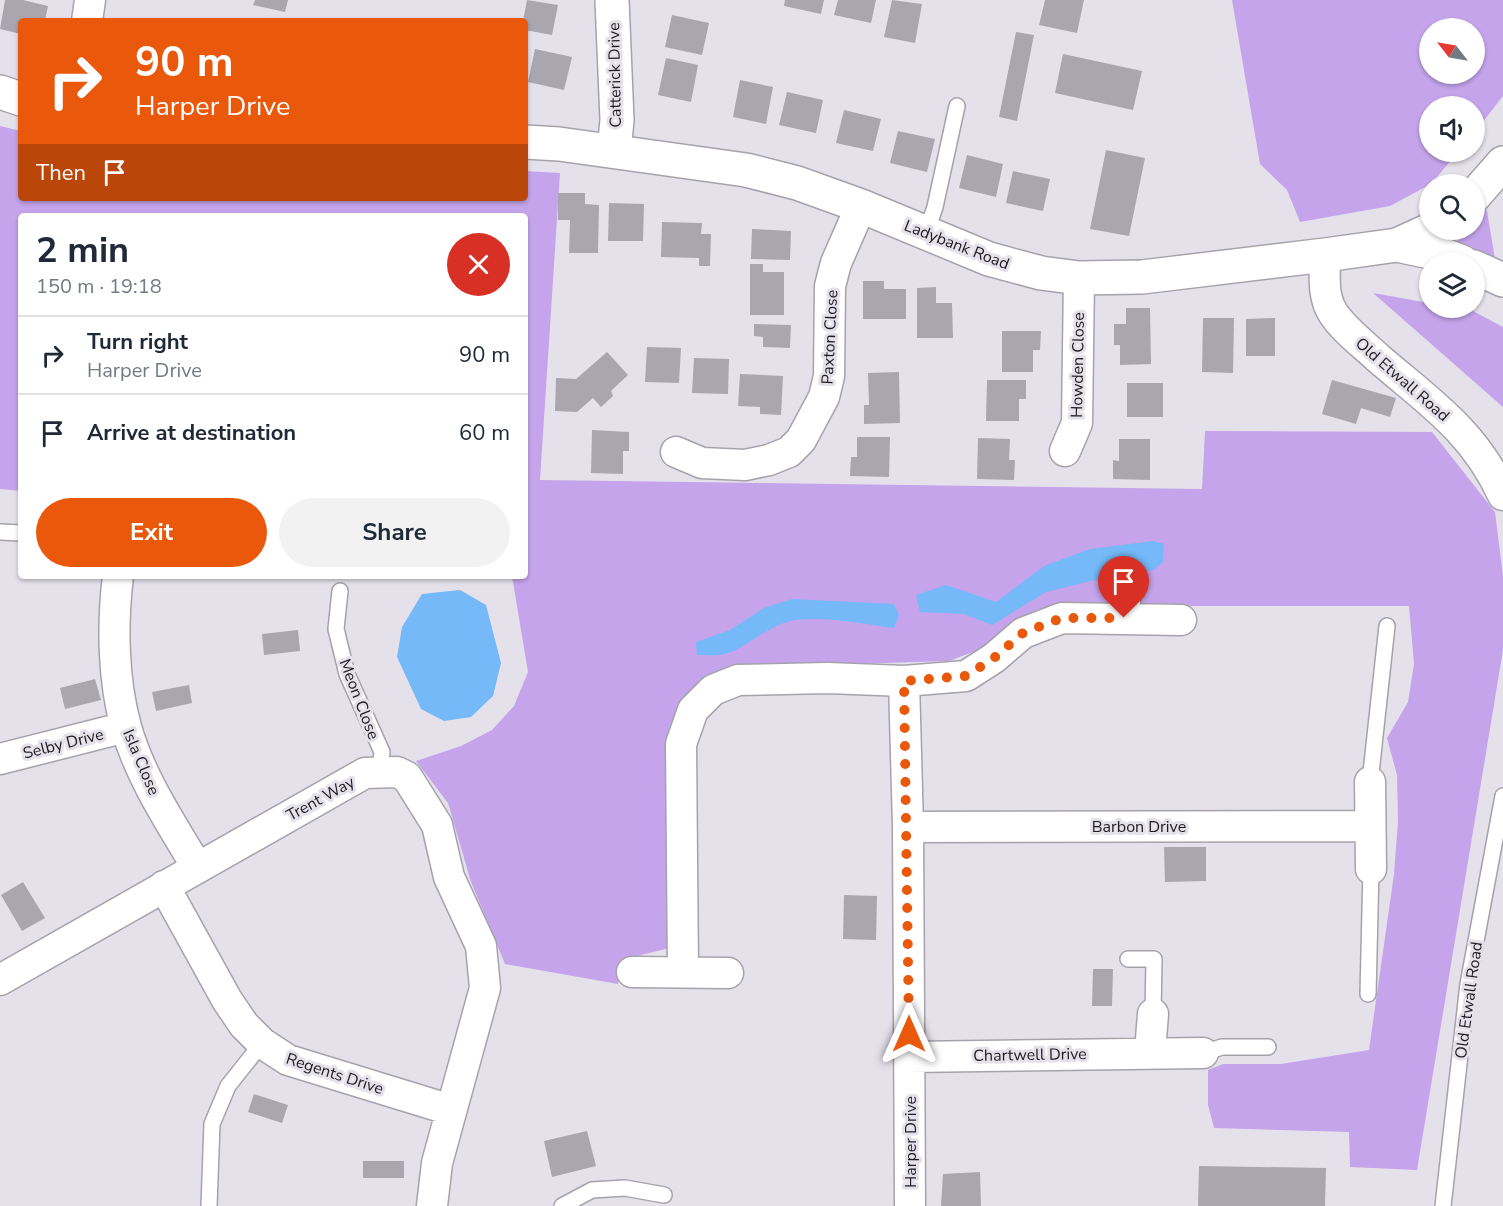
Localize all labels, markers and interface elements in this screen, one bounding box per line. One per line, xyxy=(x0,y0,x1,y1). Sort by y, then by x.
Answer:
north arrow xyxy=(1419,18,1485,84)
map controls xyxy=(1419,18,1485,318)
street label: Catterick Drive xyxy=(603,22,627,128)
text: 90 m xyxy=(135,34,234,91)
icon: right xyxy=(36,42,114,120)
text: Harper Drive xyxy=(135,88,290,125)
button: sound xyxy=(1419,96,1485,162)
icon: arrive xyxy=(98,156,131,189)
text: Then xyxy=(36,158,86,188)
button: search xyxy=(1419,174,1485,240)
street label: Ladybank Road xyxy=(901,215,1012,275)
text: 2 min xyxy=(36,226,129,275)
button: close xyxy=(447,233,510,296)
button: layers xyxy=(1419,252,1485,318)
text: 150 m · 19:18 xyxy=(36,273,162,300)
street label: Paxton Close xyxy=(817,289,843,385)
street label: Howden Close xyxy=(1066,312,1090,418)
text: Turn right xyxy=(87,327,188,357)
street label: Old Etwall Road xyxy=(1351,333,1454,427)
icon: right xyxy=(36,339,69,372)
text: 90 m xyxy=(459,340,510,370)
text: Harper Drive xyxy=(87,357,202,384)
icon: arrive xyxy=(36,417,69,450)
text: Arrive at destination xyxy=(87,418,296,448)
text: 60 m xyxy=(459,418,510,448)
button: Exit xyxy=(36,498,267,567)
button: Share xyxy=(279,498,510,567)
pin xyxy=(1098,556,1149,618)
icon: arrive xyxy=(1107,565,1140,598)
street label: Meon Close xyxy=(334,656,385,743)
street label: Selby Drive xyxy=(21,723,106,765)
street label: Isla Close xyxy=(117,726,165,799)
street label: Trent Way xyxy=(282,771,359,827)
street label: Barbon Drive xyxy=(1092,816,1186,838)
street label: Old Etwall Road xyxy=(1450,940,1488,1060)
position arrow xyxy=(877,1002,941,1066)
street label: Chartwell Drive xyxy=(973,1043,1087,1067)
street label: Regents Drive xyxy=(283,1048,386,1100)
street label: Harper Drive xyxy=(900,1096,922,1188)

